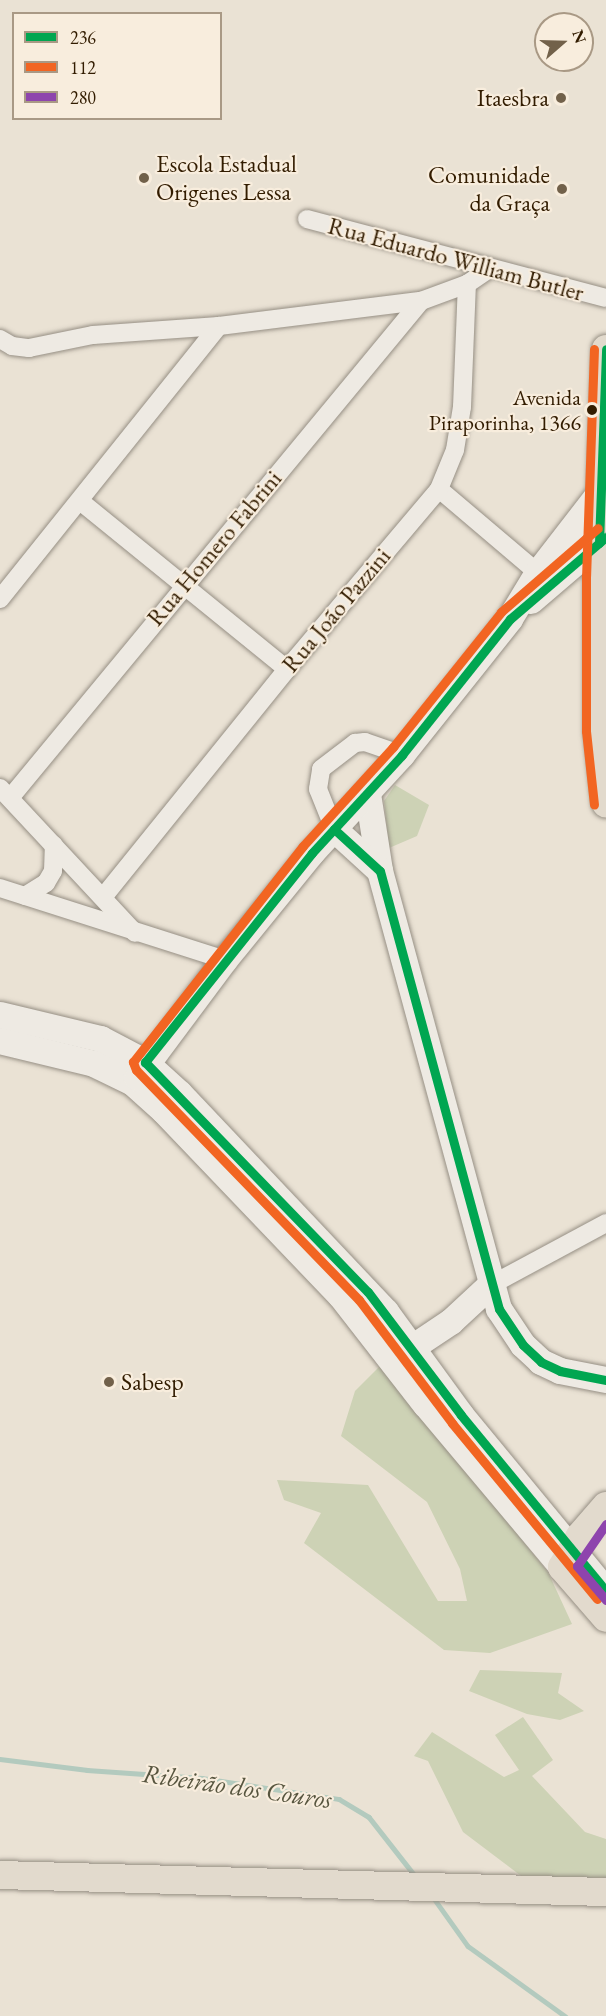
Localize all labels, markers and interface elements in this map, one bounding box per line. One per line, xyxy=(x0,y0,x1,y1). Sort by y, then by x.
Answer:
legend xyxy=(12,12,222,120)
north arrow xyxy=(534,12,594,72)
text: 236 xyxy=(70,26,96,49)
text: N xyxy=(567,27,592,46)
text: 112 xyxy=(70,56,96,79)
place label: Itaesbra xyxy=(477,84,549,112)
text: 280 xyxy=(70,86,96,109)
marker: Itaesbra xyxy=(554,91,568,105)
place label: Escola Estadual Origenes Lessa xyxy=(156,150,297,206)
place label: Comunidade da Graça xyxy=(428,161,550,217)
marker: Escola Estadual Origenes Lessa xyxy=(137,171,151,185)
marker: Comunidade da Graça xyxy=(555,182,569,196)
street label: Rua Eduardo William Butler xyxy=(325,211,587,307)
place label: Avenida Piraporinha, 1366 xyxy=(429,384,581,436)
marker: Avenida Piraporinha, 1366 xyxy=(586,404,598,416)
street label: Rua Homero Fabrini xyxy=(141,464,287,632)
street label: Rua João Pazzini xyxy=(276,542,396,678)
place label: Sabesp xyxy=(121,1368,184,1396)
marker: Sabesp xyxy=(102,1375,116,1389)
water label: Ribeirão dos Couros xyxy=(140,1758,334,1816)

